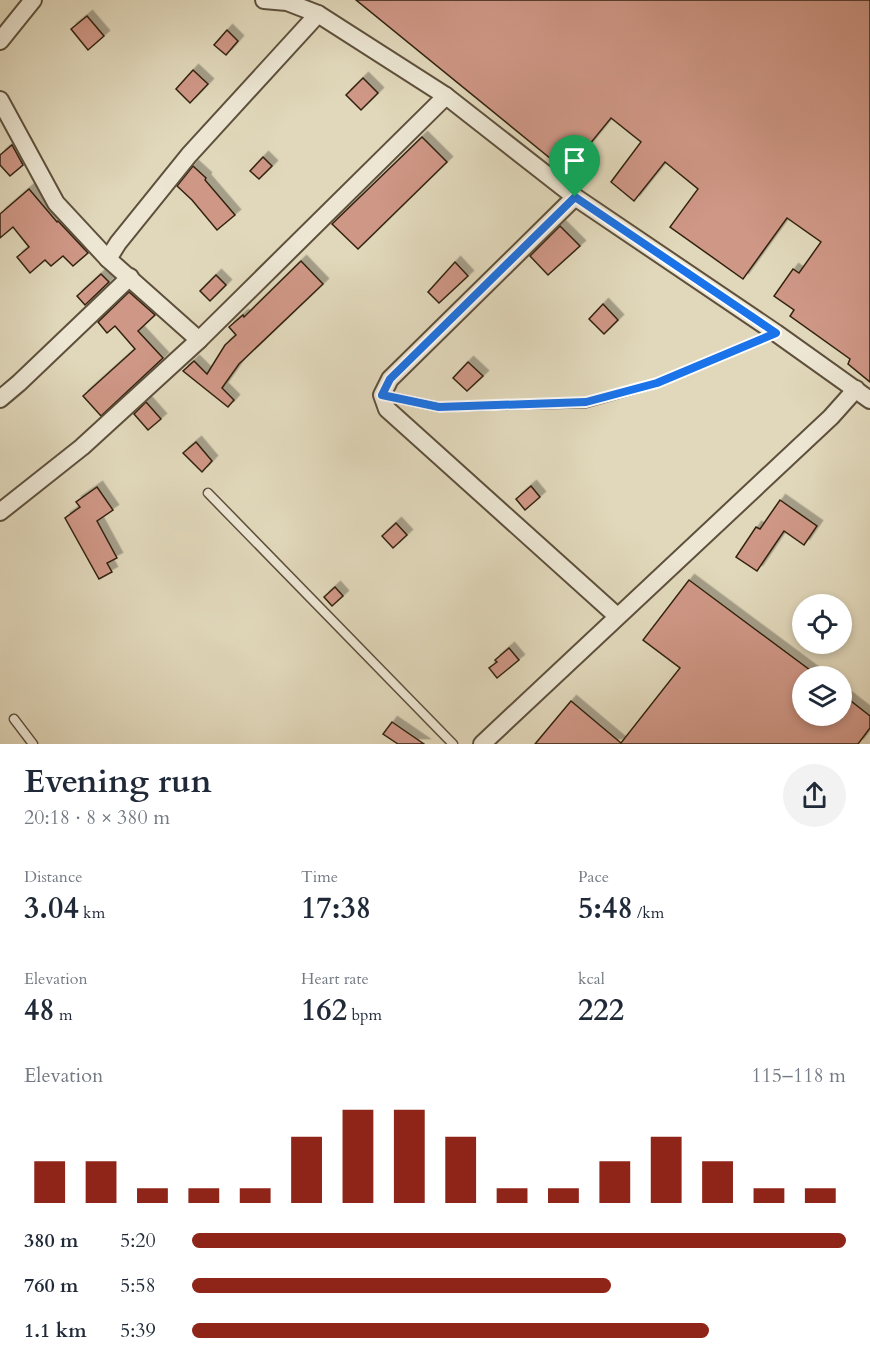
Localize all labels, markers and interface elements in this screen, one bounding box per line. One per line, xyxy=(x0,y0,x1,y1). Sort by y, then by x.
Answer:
pin xyxy=(549,135,600,197)
icon: arrive xyxy=(558,144,591,177)
map controls xyxy=(792,594,852,726)
button: locate xyxy=(792,594,852,654)
button: layers xyxy=(792,666,852,726)
text: Evening run xyxy=(24,759,212,804)
button: share xyxy=(783,764,846,827)
text: 20:18 · 8 × 380 m xyxy=(24,804,170,831)
text: Distance xyxy=(24,866,82,888)
text: Time xyxy=(301,866,338,888)
text: Pace xyxy=(578,866,609,888)
text: 3.04 xyxy=(24,888,79,929)
text: 17:38 xyxy=(301,888,371,929)
text: 5:48 xyxy=(578,888,633,929)
text: km xyxy=(79,902,105,924)
text: /km xyxy=(633,902,664,924)
text: Elevation xyxy=(24,968,88,990)
text: Heart rate xyxy=(301,968,369,990)
text: kcal xyxy=(578,968,605,990)
text: 48 xyxy=(24,990,55,1031)
text: 162 xyxy=(301,990,347,1031)
text: 222 xyxy=(578,990,624,1031)
text: m xyxy=(55,1004,73,1026)
text: bpm xyxy=(347,1004,382,1026)
text: Elevation xyxy=(24,1062,103,1089)
text: 115–118 m xyxy=(751,1062,846,1089)
text: 380 m xyxy=(24,1227,79,1254)
text: 5:20 xyxy=(120,1227,156,1254)
text: 760 m xyxy=(24,1272,79,1299)
text: 5:58 xyxy=(120,1272,156,1299)
text: 1.1 km xyxy=(24,1317,87,1344)
text: 5:39 xyxy=(120,1317,156,1344)

